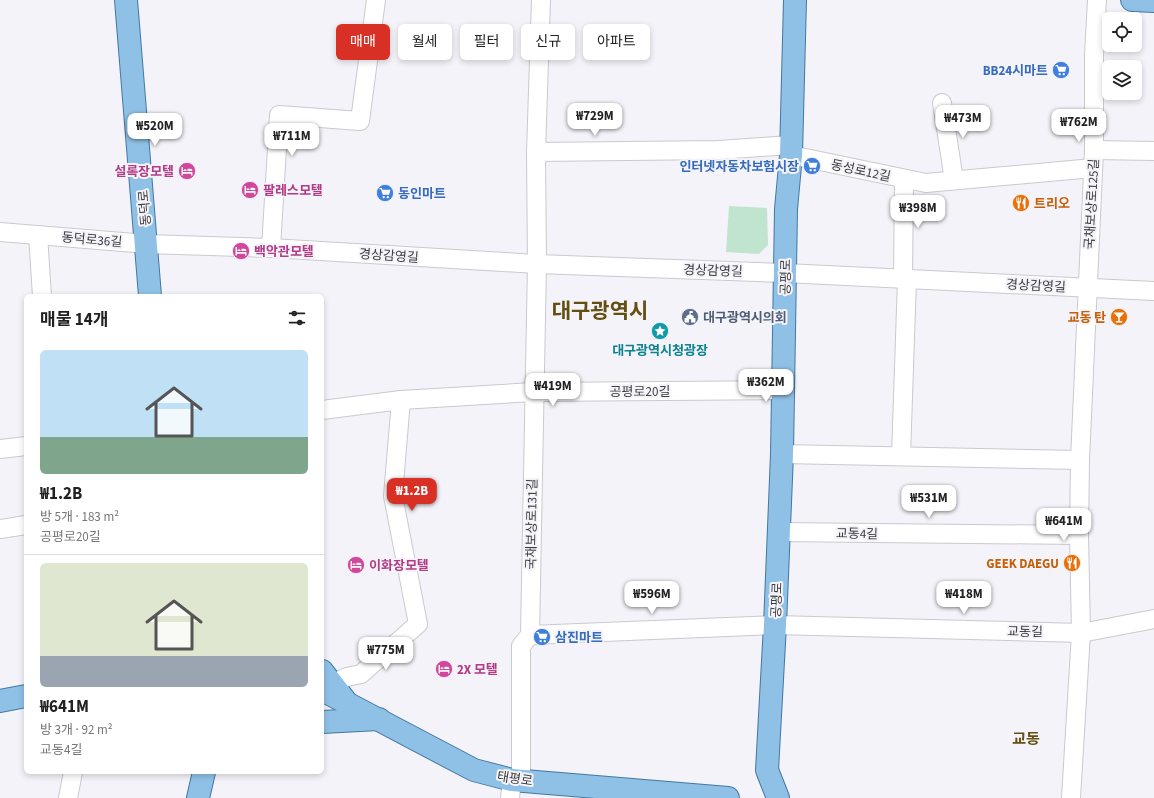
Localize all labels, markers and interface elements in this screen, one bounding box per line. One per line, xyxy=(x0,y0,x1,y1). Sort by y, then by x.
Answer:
map controls xyxy=(1102,12,1142,100)
button: locate xyxy=(1102,12,1142,52)
chip: 매매 xyxy=(336,24,390,60)
chip: 월세 xyxy=(398,24,452,60)
chip: 필터 xyxy=(460,24,513,60)
chip: 신규 xyxy=(521,24,575,60)
chip: 아파트 xyxy=(583,24,650,60)
supermarket icon: BB24시마트 xyxy=(1051,60,1071,80)
button: layers xyxy=(1102,60,1142,100)
place label: BB24시마트 xyxy=(983,62,1048,80)
pin: ₩729M xyxy=(567,103,623,137)
pin: ₩473M xyxy=(935,105,991,139)
text: ₩729M xyxy=(576,107,614,125)
text: ₩473M xyxy=(944,109,982,127)
pin: ₩762M xyxy=(1051,109,1107,143)
pin: ₩520M xyxy=(127,113,183,147)
text: ₩762M xyxy=(1060,113,1098,131)
text: ₩520M xyxy=(136,117,174,135)
pin: ₩711M xyxy=(264,123,320,157)
text: ₩711M xyxy=(273,127,311,145)
supermarket icon: 인터넷자동차보험시장 xyxy=(802,156,822,176)
street label: 동성로12길 xyxy=(829,156,892,186)
place label: 인터넷자동차보험시장 xyxy=(679,158,799,176)
street label: 국채보상로125길 xyxy=(1081,158,1103,250)
hotel icon: 설록장모텔 xyxy=(177,161,197,181)
place label: 설록장모텔 xyxy=(114,163,174,181)
hotel icon: 팔레스모텔 xyxy=(240,180,260,200)
place label: 팔레스모텔 xyxy=(263,182,323,200)
supermarket icon: 동인마트 xyxy=(375,183,395,203)
place label: 동인마트 xyxy=(398,185,446,203)
street label: 동덕로 xyxy=(134,189,156,227)
restaurant icon: 트리오 xyxy=(1011,193,1031,213)
pin: ₩398M xyxy=(890,195,946,229)
place label: 트리오 xyxy=(1034,195,1070,213)
text: ₩398M xyxy=(899,199,937,217)
street label: 동덕로36길 xyxy=(61,228,123,252)
hotel icon: 백악관모텔 xyxy=(231,241,251,261)
place label: 백악관모텔 xyxy=(254,243,314,261)
street label: 경상감영길 xyxy=(358,245,419,267)
street label: 공평로 xyxy=(777,259,795,295)
street label: 경상감영길 xyxy=(683,261,743,281)
street label: 경상감영길 xyxy=(1006,275,1066,297)
district label: 대구광역시 xyxy=(552,296,648,326)
icon: filters xyxy=(286,307,308,329)
public building icon: 대구광역시의회 xyxy=(680,307,700,327)
bar icon: 교동 탄 xyxy=(1109,307,1129,327)
text: 매물 14개 xyxy=(40,308,108,332)
place label: 대구광역시의회 xyxy=(703,309,787,327)
place label: 교동 탄 xyxy=(1068,309,1106,327)
place icon: 대구광역시청광장 xyxy=(650,321,670,341)
place label: 대구광역시청광장 xyxy=(612,342,708,360)
pin: ₩362M xyxy=(738,369,794,403)
pin: ₩419M xyxy=(525,373,581,407)
text: ₩362M xyxy=(747,373,785,391)
icon: home xyxy=(138,376,210,448)
text: ₩419M xyxy=(534,377,572,395)
street label: 공평로20길 xyxy=(610,383,670,401)
pin: ₩1.2B xyxy=(384,478,440,512)
street label: 국채보상로131길 xyxy=(522,478,542,570)
text: ₩1.2B xyxy=(40,482,82,506)
text: ₩1.2B xyxy=(396,482,428,500)
pin: ₩531M xyxy=(901,485,957,519)
text: ₩531M xyxy=(910,489,948,507)
text: 방 5개 · 183 m² xyxy=(40,508,119,526)
pin: ₩641M xyxy=(1036,508,1092,542)
text: ₩641M xyxy=(1045,512,1083,530)
street label: 교동4길 xyxy=(836,525,878,543)
text: 공평로20길 xyxy=(40,528,101,546)
restaurant icon: GEEK DAEGU xyxy=(1062,553,1082,573)
hotel icon: 이화장모텔 xyxy=(346,555,366,575)
place label: GEEK DAEGU xyxy=(986,555,1059,573)
place label: 이화장모텔 xyxy=(369,557,429,575)
pin: ₩596M xyxy=(624,581,680,615)
pin: ₩418M xyxy=(936,581,992,615)
street label: 공평로 xyxy=(767,582,787,618)
text: ₩596M xyxy=(633,585,671,603)
text: ₩418M xyxy=(945,585,983,603)
icon: home xyxy=(138,589,210,661)
street label: 교동길 xyxy=(1007,623,1043,641)
supermarket icon: 삼진마트 xyxy=(532,627,552,647)
place label: 삼진마트 xyxy=(555,629,603,647)
pin: ₩775M xyxy=(358,637,414,671)
text: ₩775M xyxy=(367,641,405,659)
hotel icon: 2X 모텔 xyxy=(434,659,454,679)
place label: 2X 모텔 xyxy=(457,661,498,679)
text: ₩641M xyxy=(40,695,89,719)
text: 방 3개 · 92 m² xyxy=(40,721,113,739)
district label: 교동 xyxy=(1012,729,1040,750)
text: 교동4길 xyxy=(40,741,82,759)
street label: 태평로 xyxy=(496,767,534,791)

